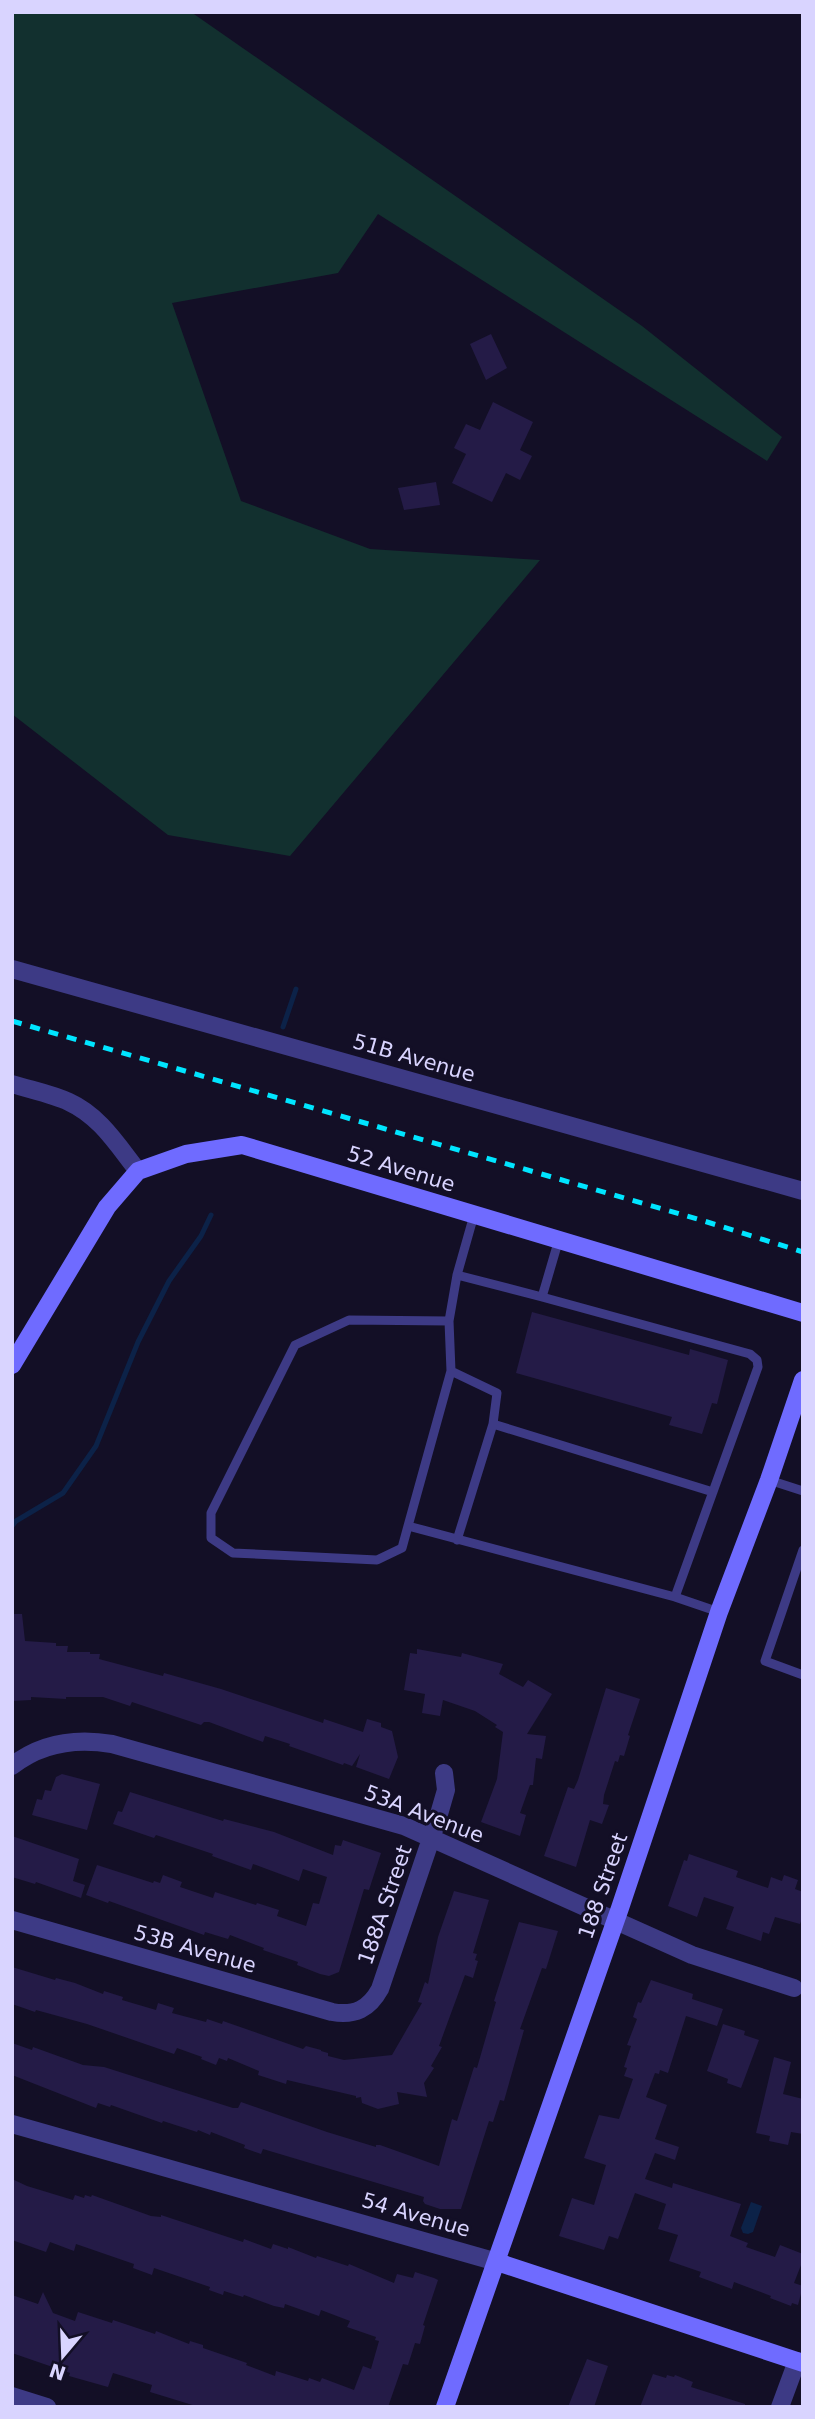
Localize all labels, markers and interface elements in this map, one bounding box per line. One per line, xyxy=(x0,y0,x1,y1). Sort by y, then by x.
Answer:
street label: 51B Avenue xyxy=(350,1029,478,1087)
street label: 52 Avenue xyxy=(344,1141,458,1197)
street label: 53A Avenue xyxy=(361,1780,487,1848)
street label: 188 Street xyxy=(574,1830,632,1942)
street label: 188A Street xyxy=(353,1842,417,1968)
street label: 53B Avenue xyxy=(131,1920,259,1978)
street label: 54 Avenue xyxy=(359,2188,473,2242)
north arrow xyxy=(28,2321,98,2391)
text: N xyxy=(46,2359,69,2385)

